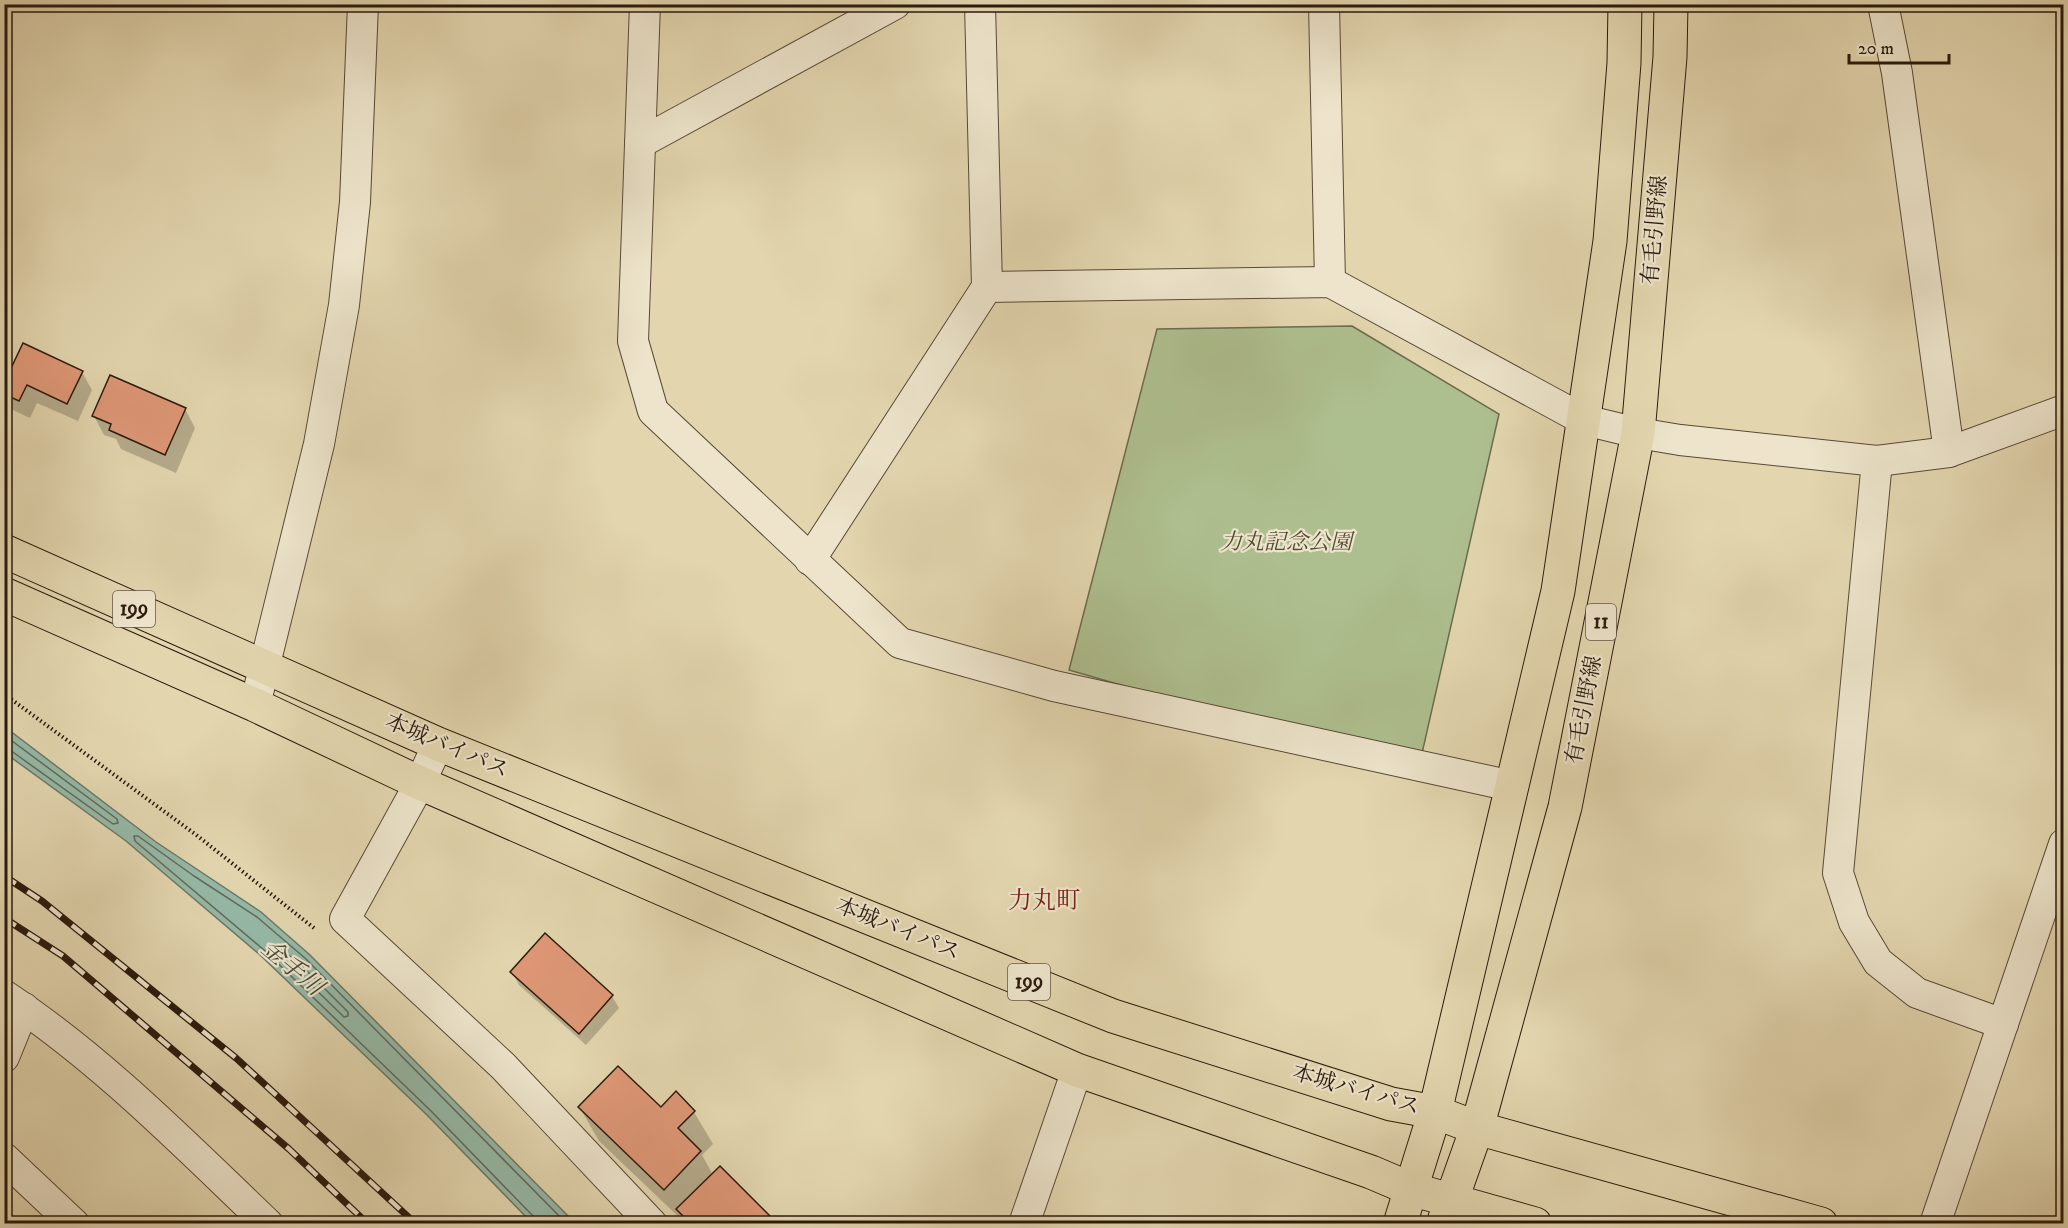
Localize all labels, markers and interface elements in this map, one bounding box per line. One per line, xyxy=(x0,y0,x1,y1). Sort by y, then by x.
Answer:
scale bar xyxy=(1849,27,1950,65)
text: 20 m xyxy=(1858,38,1894,60)
street label: 有毛引野線 xyxy=(1637,174,1673,286)
park label: 力丸記念公園 xyxy=(1220,529,1355,556)
road number: 199 xyxy=(113,591,155,627)
road number: 11 xyxy=(1586,604,1616,640)
street label: 有毛引野線 xyxy=(1560,653,1608,767)
street label: 本城バイパス xyxy=(381,708,513,784)
district label: 力丸町 xyxy=(1008,886,1080,916)
street label: 本城バイパス xyxy=(832,892,964,966)
water label: 金手川 xyxy=(255,933,332,1005)
road number: 199 xyxy=(1008,964,1050,1000)
street label: 本城バイパス xyxy=(1289,1059,1423,1121)

